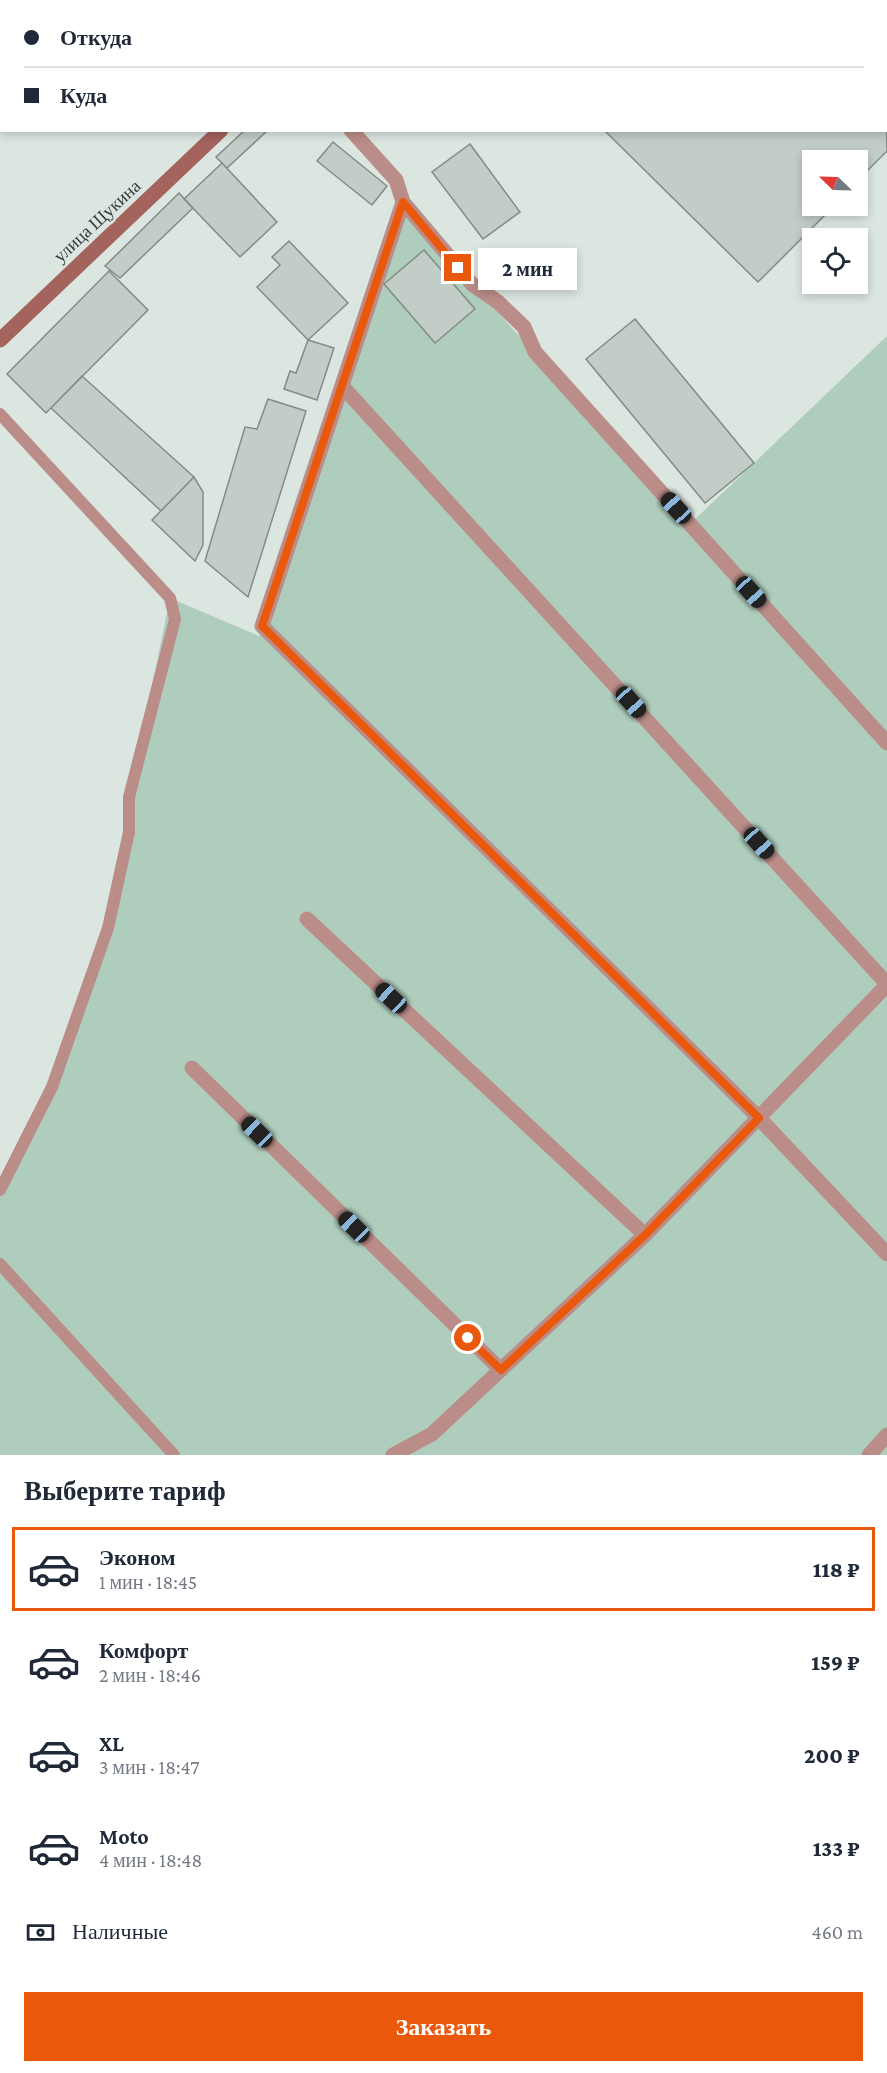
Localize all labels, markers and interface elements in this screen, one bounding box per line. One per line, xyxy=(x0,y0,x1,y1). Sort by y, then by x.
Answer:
text: Откуда xyxy=(60,25,132,50)
text: Куда xyxy=(60,83,107,108)
north arrow xyxy=(802,150,868,216)
map controls xyxy=(802,150,868,294)
street label: улица Щукина xyxy=(50,176,144,266)
button: locate xyxy=(802,228,868,294)
callout: 2 мин xyxy=(479,247,578,289)
route end xyxy=(444,254,471,281)
text: 2 мин xyxy=(502,258,553,280)
car xyxy=(657,489,695,527)
car xyxy=(732,573,770,611)
car xyxy=(612,683,650,721)
car xyxy=(740,824,778,862)
car xyxy=(372,979,410,1017)
car xyxy=(238,1113,276,1151)
car xyxy=(335,1208,373,1246)
route start xyxy=(454,1324,481,1351)
text: Выберите тариф xyxy=(24,1476,226,1506)
icon: car xyxy=(27,1542,81,1596)
text: Эконом xyxy=(99,1545,176,1570)
text: 118 ₽ xyxy=(813,1557,860,1582)
text: 1 мин · 18:45 xyxy=(99,1571,197,1593)
icon: car xyxy=(27,1635,81,1689)
text: Комфорт xyxy=(99,1638,188,1663)
text: 159 ₽ xyxy=(811,1650,860,1675)
text: 2 мин · 18:46 xyxy=(99,1664,201,1686)
icon: car xyxy=(27,1728,81,1782)
text: XL xyxy=(99,1731,124,1756)
text: 200 ₽ xyxy=(804,1743,860,1768)
text: 3 мин · 18:47 xyxy=(99,1756,200,1778)
icon: car xyxy=(27,1821,81,1875)
text: Moto xyxy=(99,1824,149,1849)
text: 133 ₽ xyxy=(813,1836,860,1861)
text: 4 мин · 18:48 xyxy=(99,1849,202,1871)
icon: cash xyxy=(24,1916,57,1949)
text: Наличные xyxy=(72,1919,168,1944)
text: 460 m xyxy=(811,1921,863,1943)
button: Заказать xyxy=(24,1992,863,2061)

